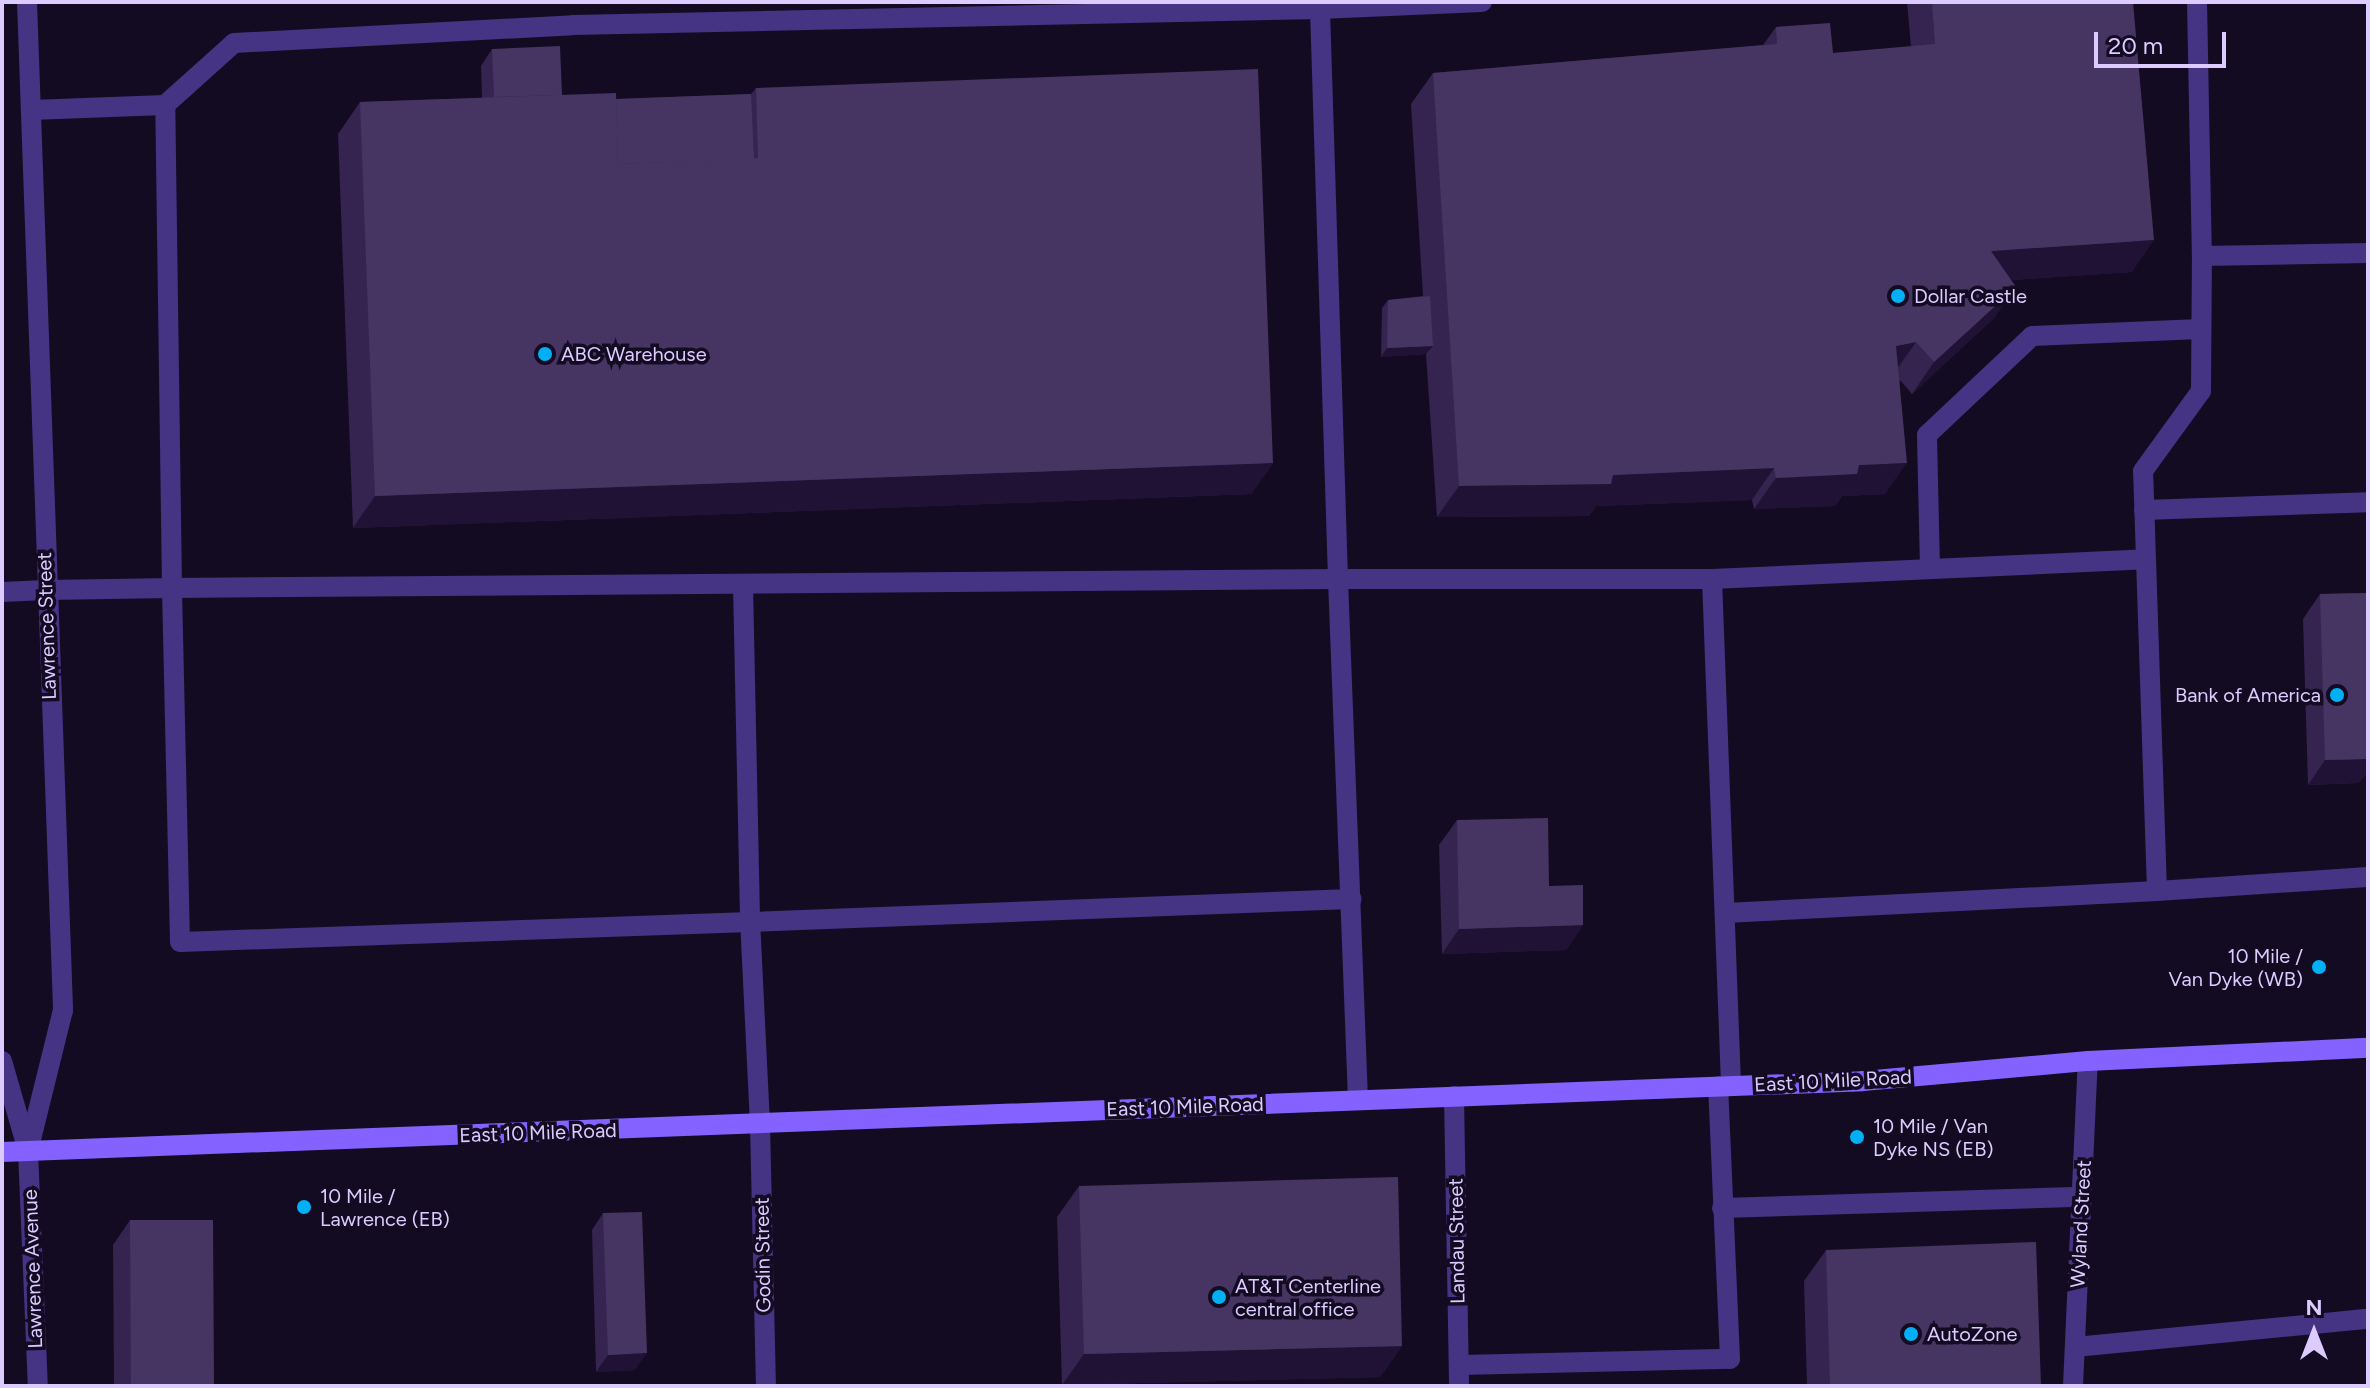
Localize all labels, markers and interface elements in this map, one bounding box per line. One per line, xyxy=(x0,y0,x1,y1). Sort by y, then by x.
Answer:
scale bar xyxy=(2098,16,2230,66)
text: 20 m xyxy=(2108,31,2163,60)
place label: Dollar Castle xyxy=(1914,284,2027,308)
marker: Dollar Castle xyxy=(1889,287,1907,305)
place label: ABC Warehouse xyxy=(561,342,707,366)
marker: ABC Warehouse xyxy=(536,345,554,363)
street label: Lawrence Street xyxy=(32,552,62,700)
place label: Bank of America xyxy=(2175,683,2321,707)
marker: Bank of America xyxy=(2328,686,2346,704)
place label: 10 Mile / Van Dyke (WB) xyxy=(2169,944,2303,991)
marker: 10 Mile / Van Dyke (WB) xyxy=(2310,958,2328,976)
street label: East 10 Mile Road xyxy=(1754,1065,1912,1097)
street label: East 10 Mile Road xyxy=(1106,1092,1264,1122)
place label: 10 Mile / Van Dyke NS (EB) xyxy=(1873,1114,1993,1161)
street label: East 10 Mile Road xyxy=(459,1118,617,1148)
marker: 10 Mile / Van Dyke NS (EB) xyxy=(1848,1128,1866,1146)
street label: Wyland Street xyxy=(2066,1159,2096,1289)
street label: Landau Street xyxy=(1444,1178,1470,1304)
place label: 10 Mile / Lawrence (EB) xyxy=(320,1184,450,1231)
street label: Lawrence Avenue xyxy=(18,1189,48,1349)
street label: Godin Street xyxy=(750,1197,776,1313)
marker: 10 Mile / Lawrence (EB) xyxy=(295,1198,313,1216)
place label: AT&T Centerline central office xyxy=(1235,1274,1381,1321)
marker: AT&T Centerline central office xyxy=(1210,1288,1228,1306)
north arrow xyxy=(2274,1292,2354,1372)
text: N xyxy=(2305,1294,2323,1321)
place label: AutoZone xyxy=(1927,1322,2017,1346)
marker: AutoZone xyxy=(1902,1325,1920,1343)

